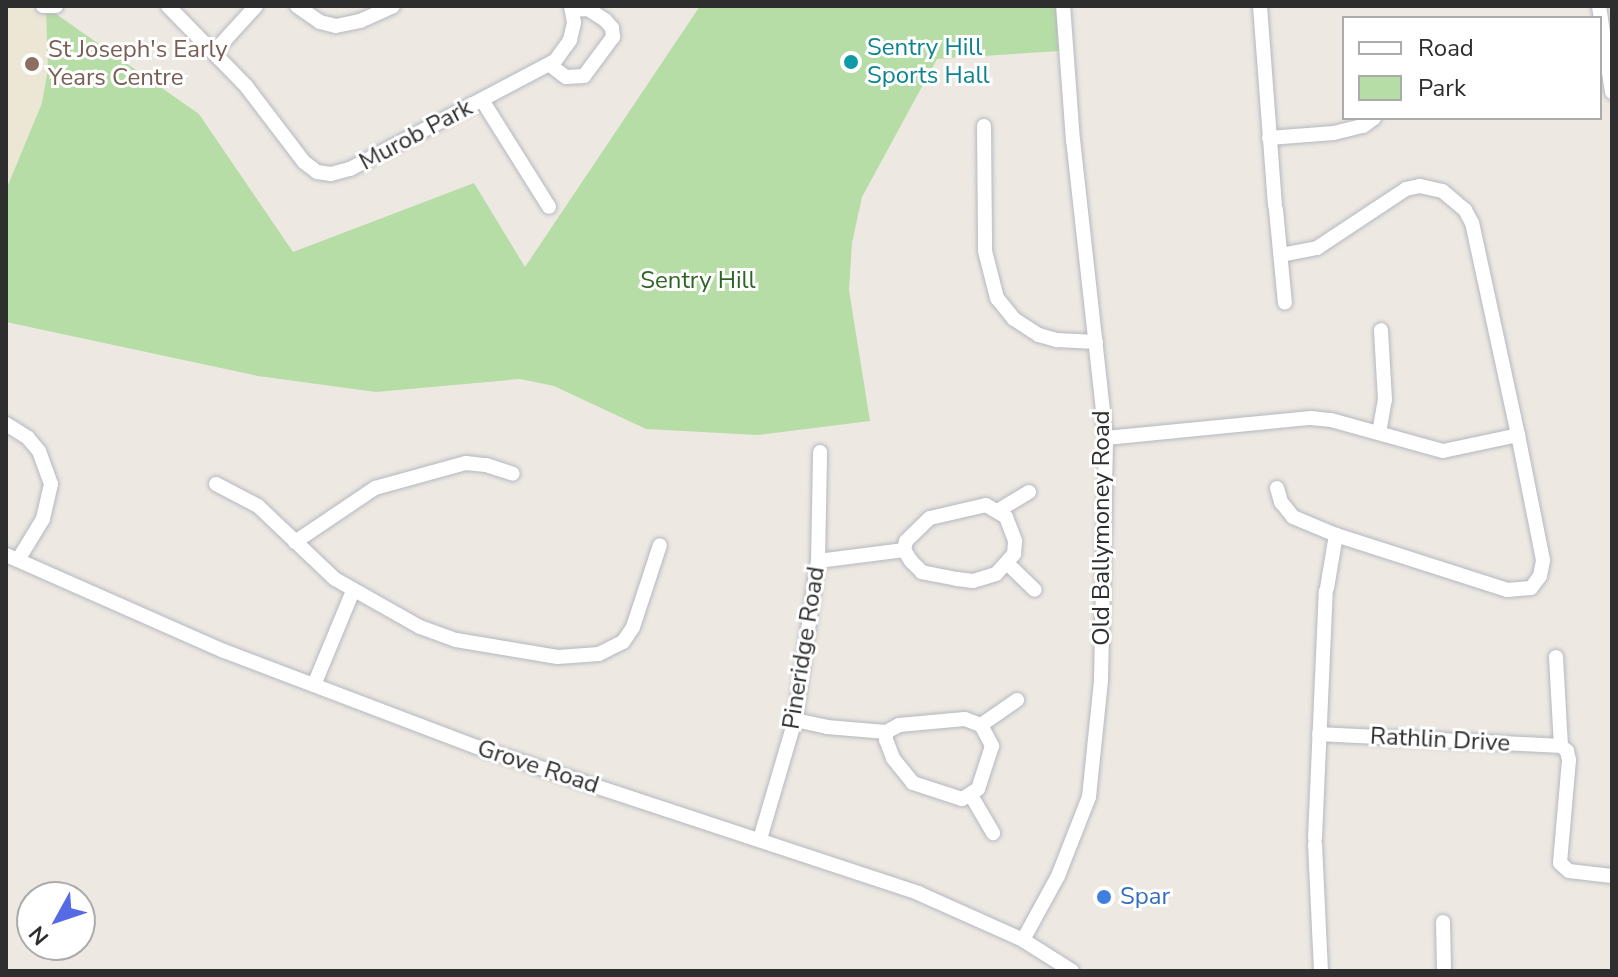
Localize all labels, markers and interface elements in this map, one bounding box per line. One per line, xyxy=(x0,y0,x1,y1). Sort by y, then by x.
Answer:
legend xyxy=(1342,16,1602,120)
text: Road xyxy=(1418,32,1474,64)
place label: Sentry Hill Sports Hall xyxy=(867,34,990,90)
place label: St Joseph's Early Years Centre xyxy=(48,36,228,92)
marker: Sentry Hill Sports Hall xyxy=(842,53,860,71)
marker: St Joseph's Early Years Centre xyxy=(23,55,41,73)
text: Park xyxy=(1418,72,1466,104)
street label: Murob Park xyxy=(355,93,477,177)
park label: Sentry Hill xyxy=(640,267,756,295)
street label: Old Ballymoney Road xyxy=(1088,410,1116,646)
street label: Pineridge Road xyxy=(777,565,831,731)
street label: Rathlin Drive xyxy=(1369,722,1511,758)
street label: Grove Road xyxy=(474,734,602,800)
north arrow xyxy=(16,881,96,961)
place label: Spar xyxy=(1120,883,1170,911)
marker: Spar xyxy=(1095,888,1113,906)
text: N xyxy=(22,919,56,951)

